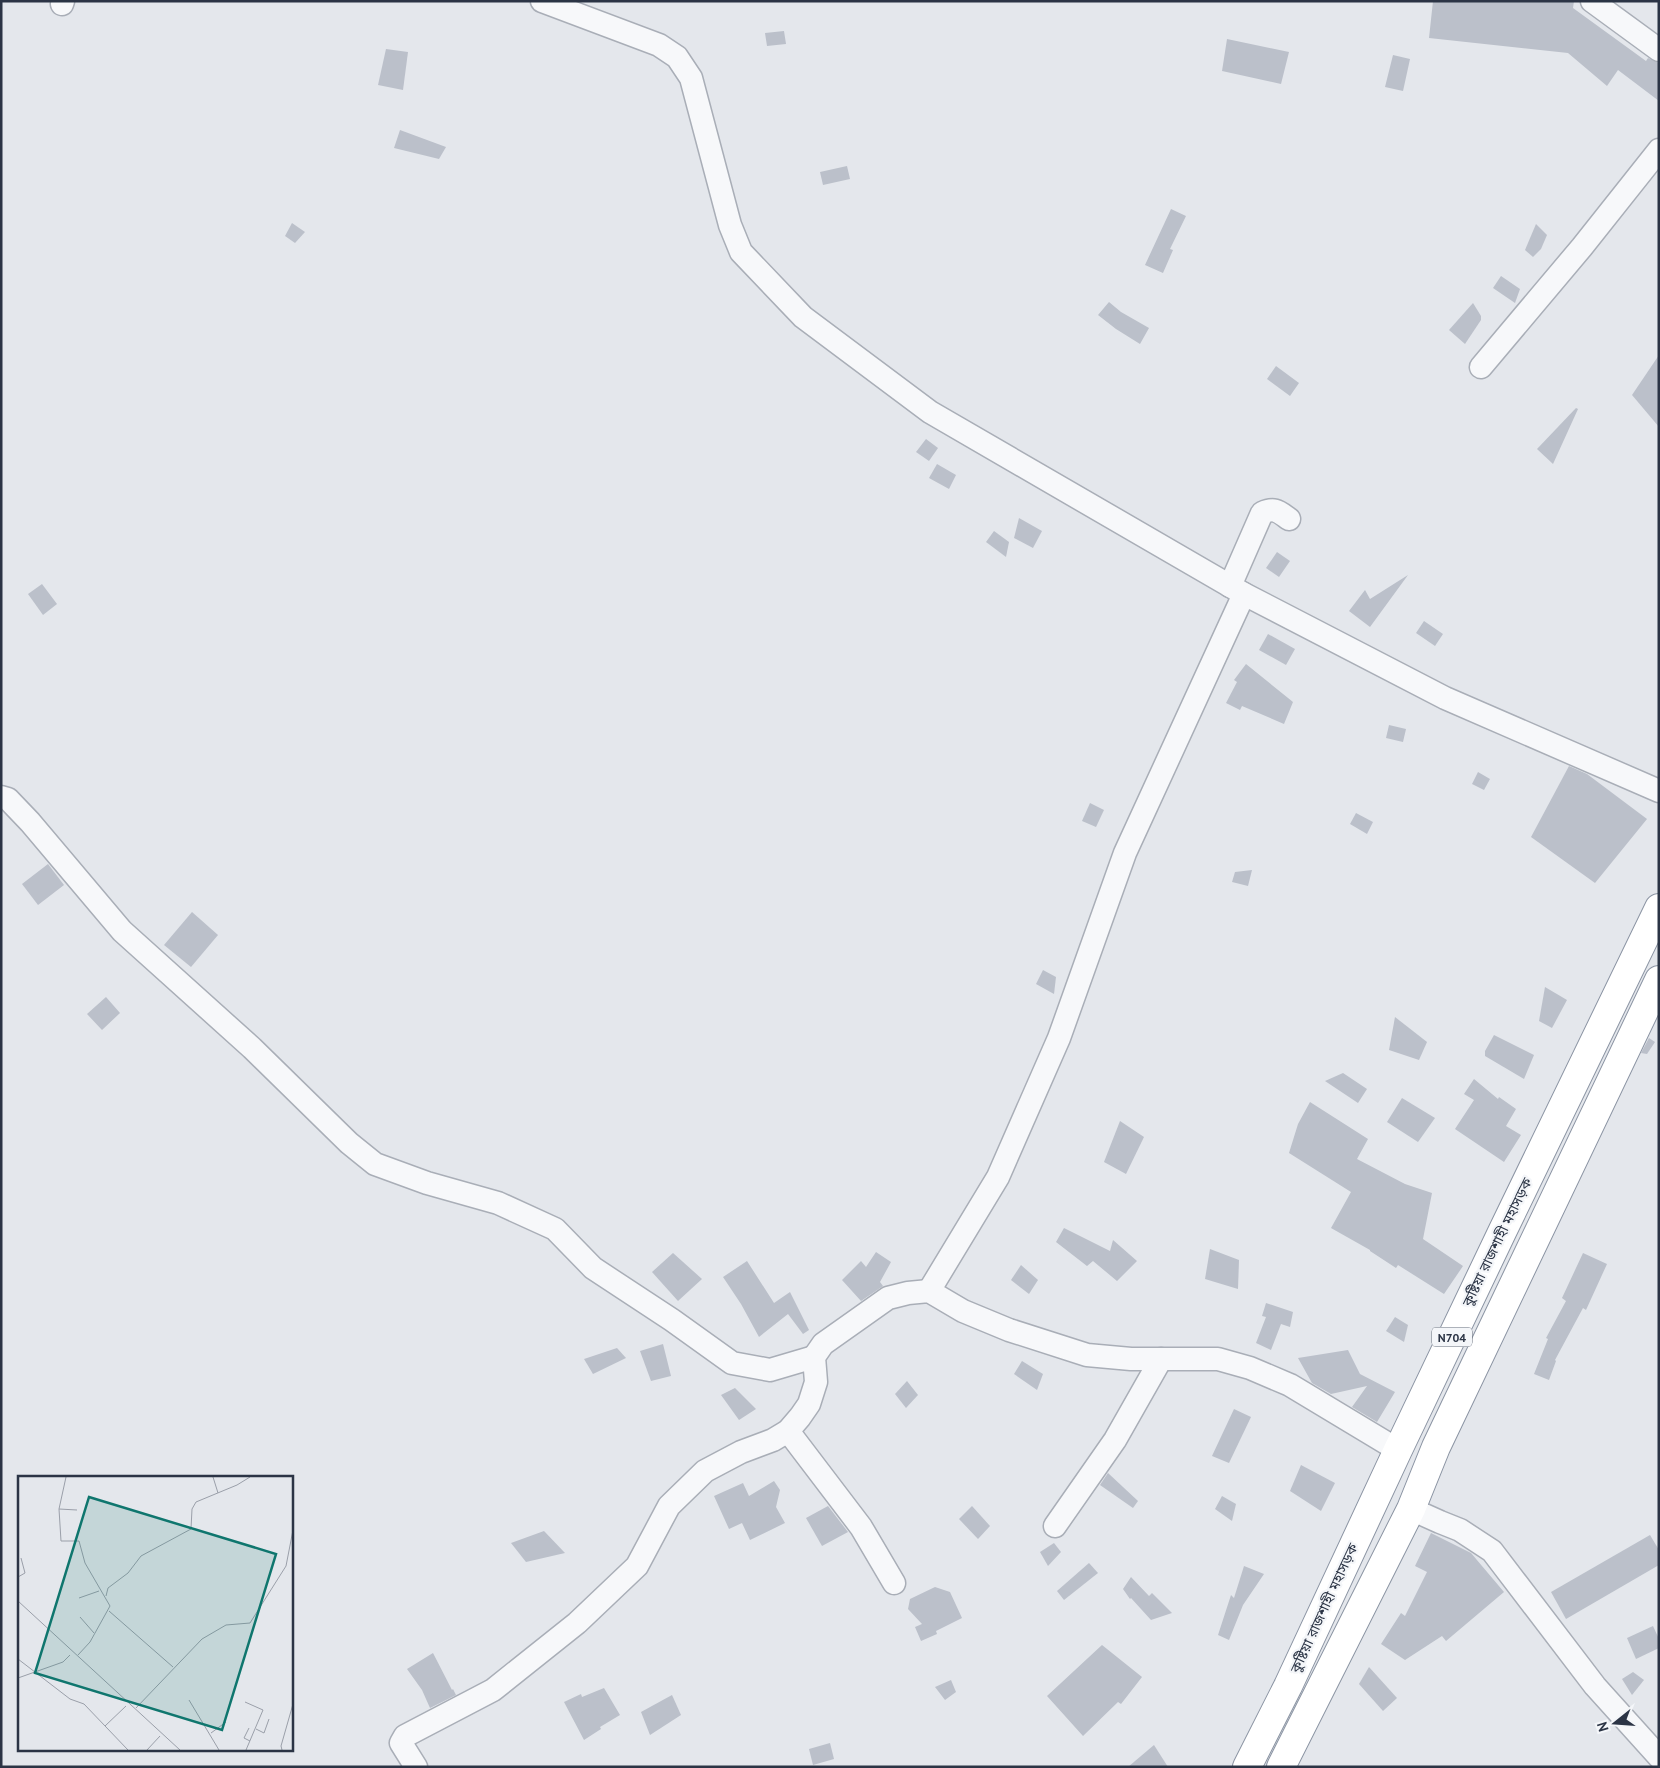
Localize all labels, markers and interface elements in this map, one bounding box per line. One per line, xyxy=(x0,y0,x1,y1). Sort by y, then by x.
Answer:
street label: কুষ্টিয়া রাজশাহী মহাসড়ক xyxy=(1458,1174,1536,1310)
road number: N704 xyxy=(1432,1328,1472,1346)
inset map xyxy=(18,1476,292,1750)
street label: কুষ্টিয়া রাজশাহী মহাসড়ক xyxy=(1286,1540,1362,1677)
north arrow xyxy=(1590,1698,1640,1748)
text: N xyxy=(1593,1720,1613,1734)

